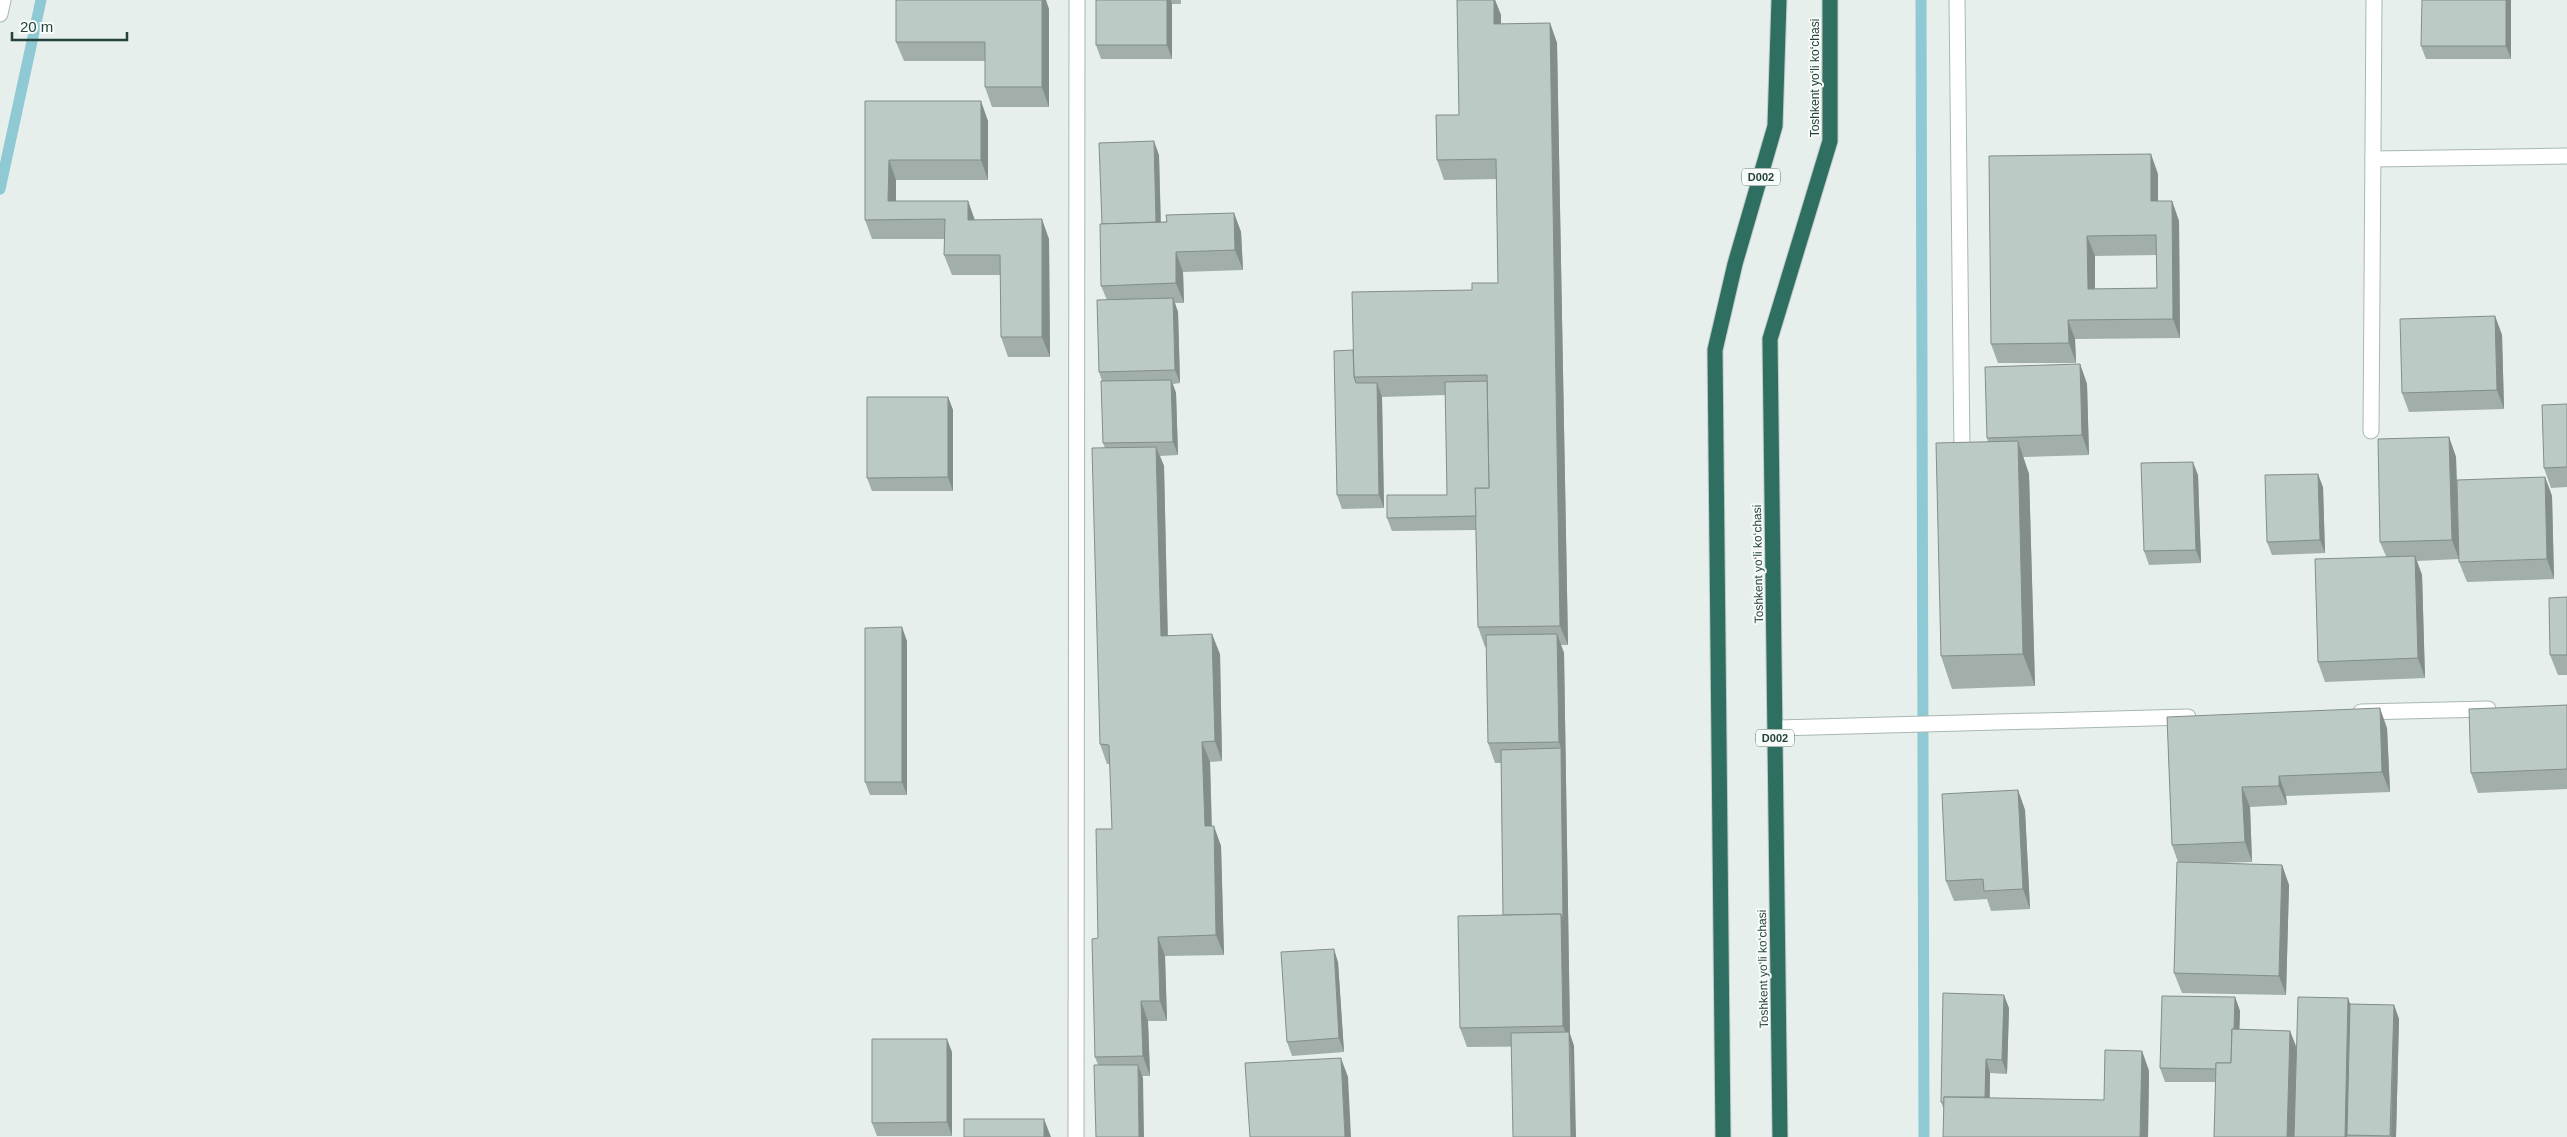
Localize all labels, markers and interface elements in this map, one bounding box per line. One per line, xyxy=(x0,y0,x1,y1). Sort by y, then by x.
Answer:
scale bar xyxy=(12,10,128,42)
text: 20 m xyxy=(20,18,53,35)
street label: Toshkent yo‘li ko‘chasi xyxy=(1808,19,1822,137)
road number: D002 xyxy=(1742,168,1780,186)
street label: Toshkent yo‘li ko‘chasi xyxy=(1750,505,1766,623)
road number: D002 xyxy=(1756,730,1794,746)
street label: Toshkent yo‘li ko‘chasi xyxy=(1755,910,1771,1028)

